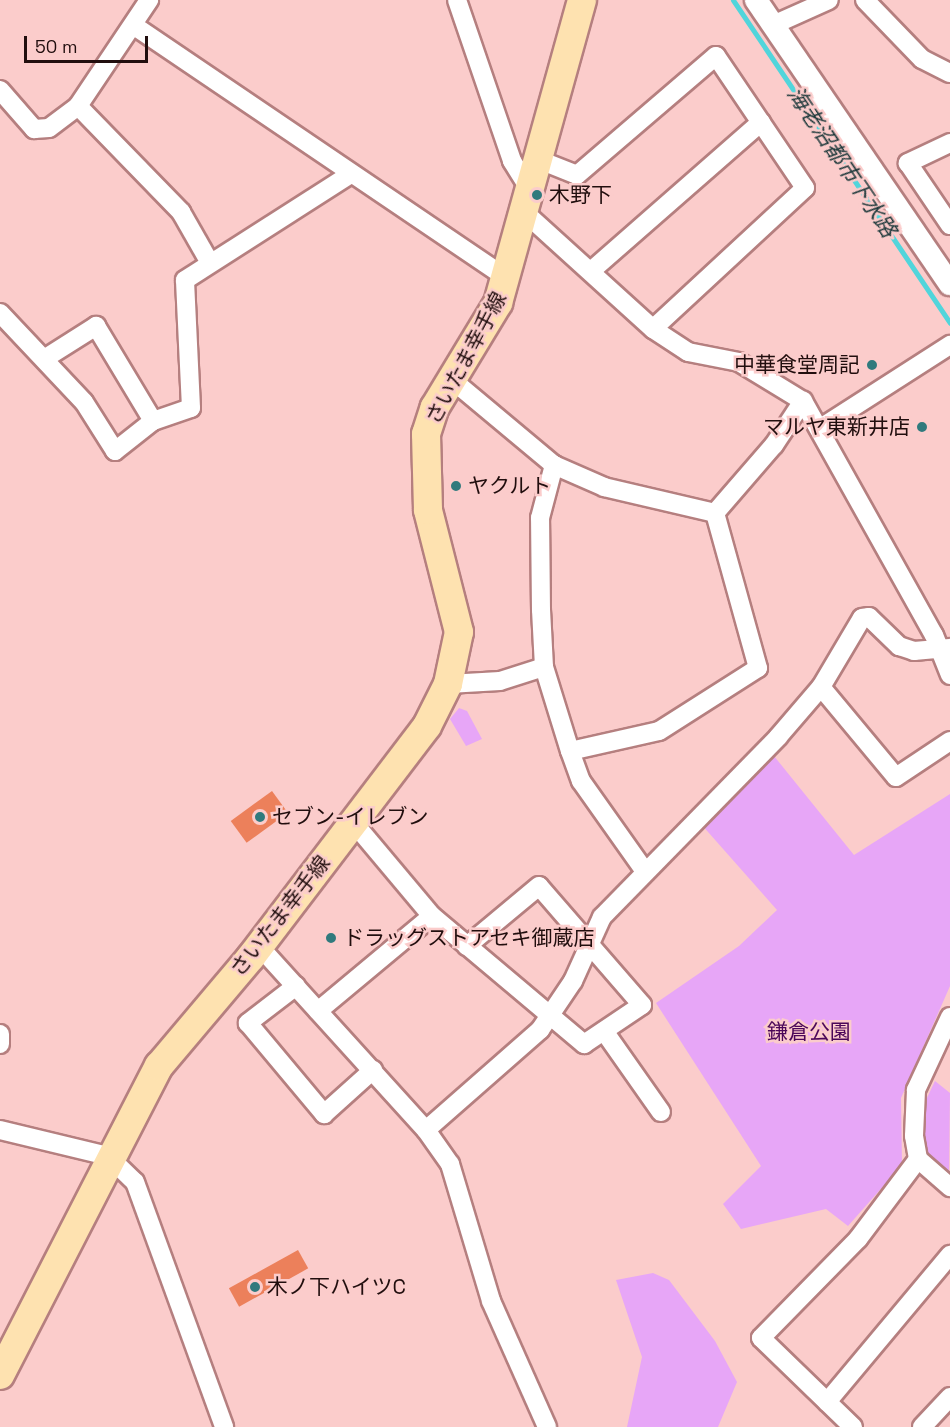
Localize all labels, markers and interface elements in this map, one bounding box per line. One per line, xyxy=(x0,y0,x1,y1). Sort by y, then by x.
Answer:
scale bar xyxy=(27,24,152,62)
text: 50 m xyxy=(35,35,77,58)
water label: 海老沼都市下水路 xyxy=(782,82,902,242)
place label: 木野下 xyxy=(549,182,612,208)
marker: 木野下 xyxy=(530,188,544,202)
street label: さいたま幸手線 xyxy=(420,287,512,429)
place label: 中華食堂周記 xyxy=(734,352,860,378)
marker: 中華食堂周記 xyxy=(865,358,879,372)
place label: マルヤ東新井店 xyxy=(763,414,910,440)
marker: マルヤ東新井店 xyxy=(915,420,929,434)
place label: ヤクルト xyxy=(468,473,552,499)
marker: ヤクルト xyxy=(449,479,463,493)
place label: セブン-イレブン xyxy=(272,804,429,830)
marker: セブン-イレブン xyxy=(253,810,267,824)
street label: さいたま幸手線 xyxy=(225,850,335,982)
place label: ドラッグストアセキ御蔵店 xyxy=(343,925,595,951)
marker: ドラッグストアセキ御蔵店 xyxy=(324,931,338,945)
park label: 鎌倉公園 xyxy=(767,1019,851,1045)
place label: 木ノ下ハイツC xyxy=(267,1274,406,1300)
marker: 木ノ下ハイツC xyxy=(248,1280,262,1294)

